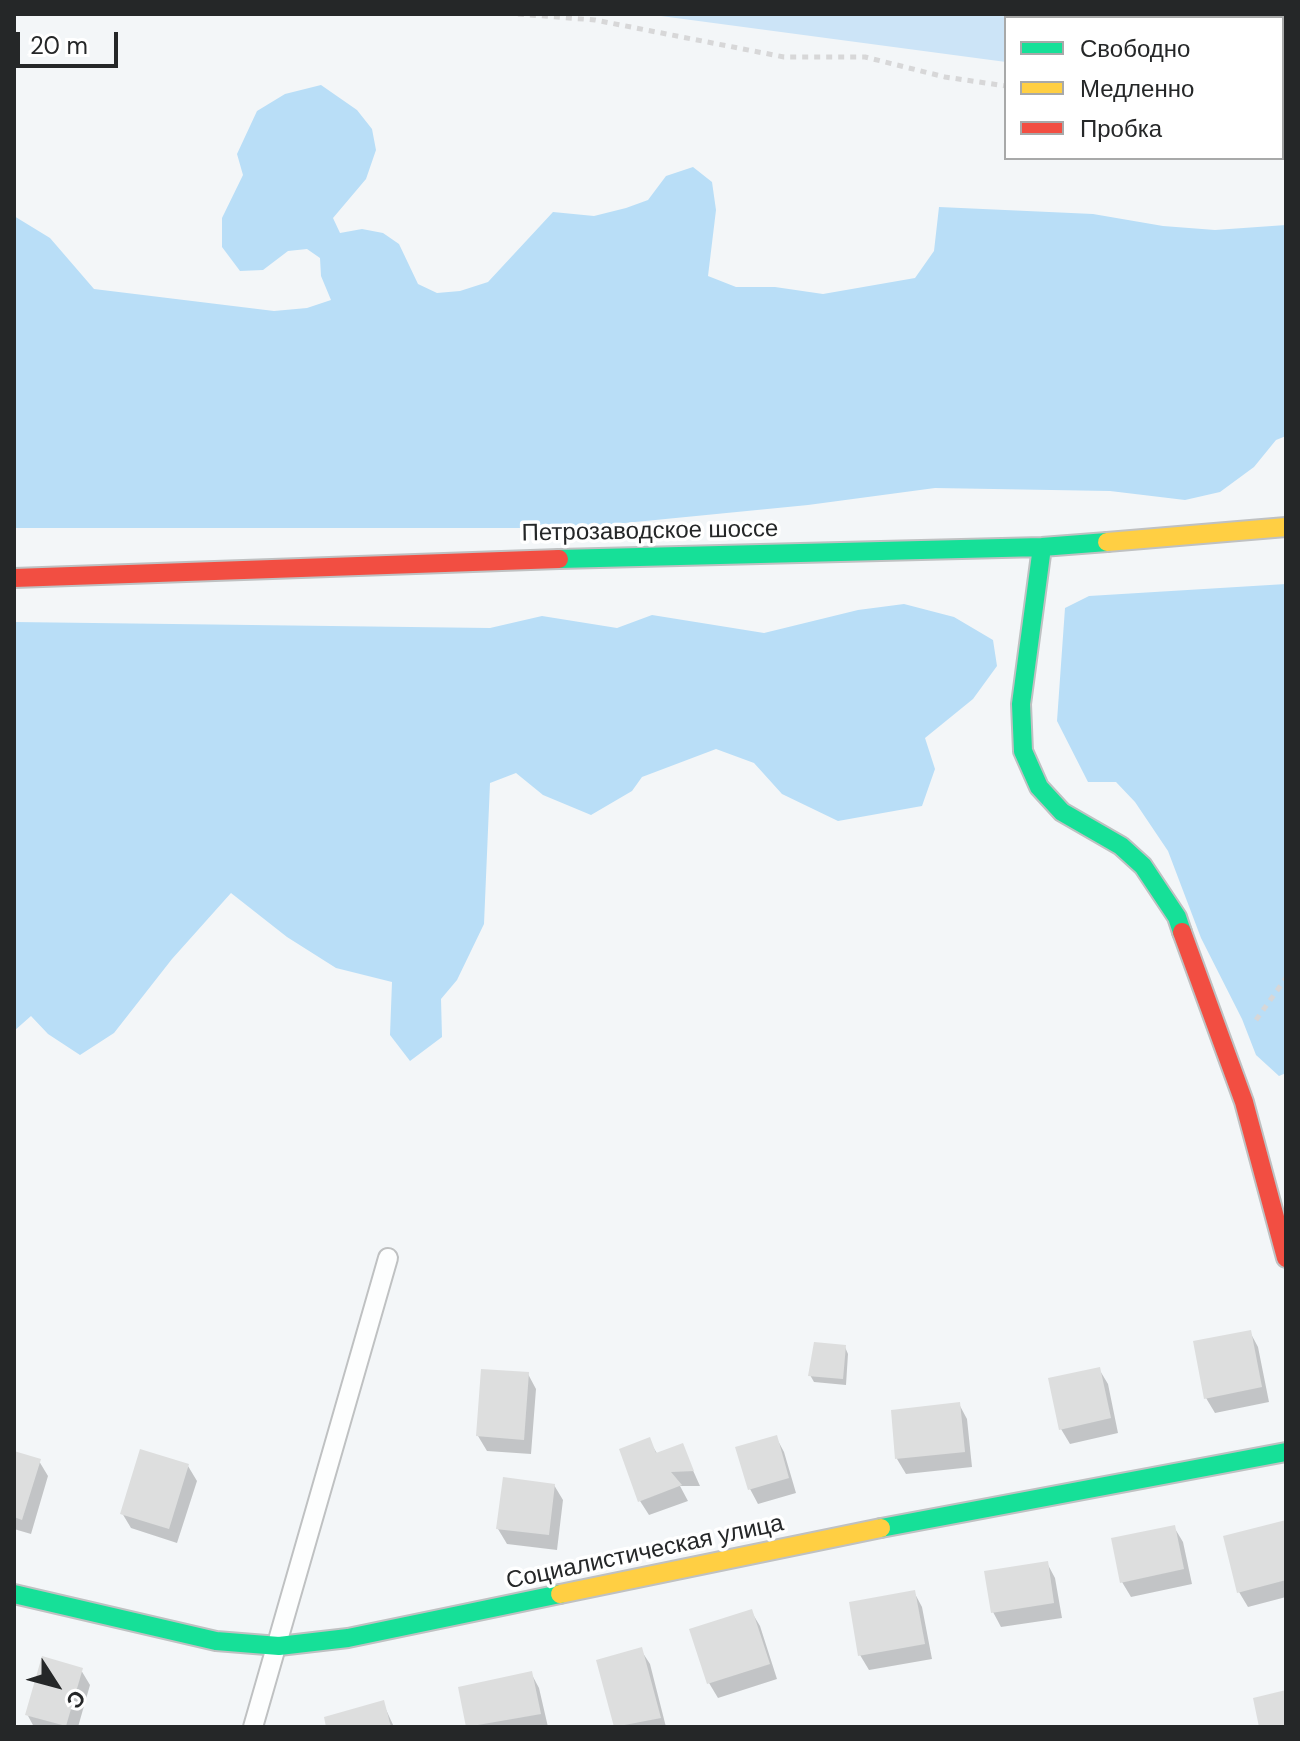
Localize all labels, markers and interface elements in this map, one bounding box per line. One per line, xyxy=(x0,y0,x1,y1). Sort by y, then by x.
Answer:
scale bar xyxy=(20,16,122,66)
legend xyxy=(1004,16,1284,160)
text: 20 m xyxy=(30,30,88,61)
text: Свободно xyxy=(1080,33,1190,64)
text: Медленно xyxy=(1080,73,1194,104)
text: Пробка xyxy=(1080,113,1162,144)
street label: Петрозаводское шоссе xyxy=(521,515,779,549)
street label: Социалистическая улица xyxy=(504,1510,786,1596)
north arrow xyxy=(16,1645,96,1725)
text: С xyxy=(59,1684,92,1714)

